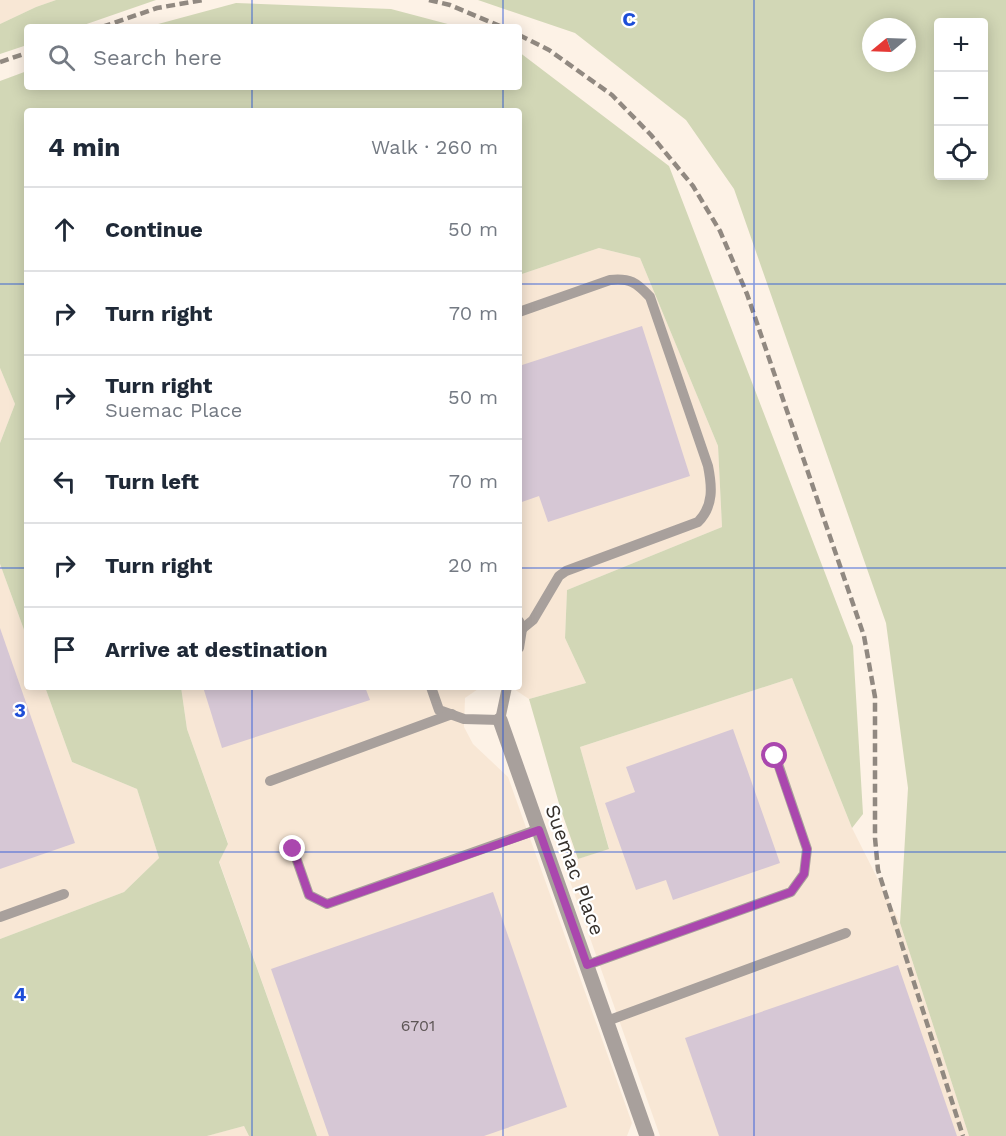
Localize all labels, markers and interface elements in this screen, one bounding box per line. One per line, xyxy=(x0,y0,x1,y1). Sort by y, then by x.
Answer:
text: C xyxy=(622,7,636,31)
north arrow xyxy=(862,18,916,72)
map controls xyxy=(934,18,988,180)
button: + xyxy=(934,18,988,72)
search box xyxy=(24,24,522,90)
icon: search xyxy=(45,41,78,74)
text: Search here xyxy=(93,45,222,70)
button: − xyxy=(934,72,988,126)
button: locate xyxy=(934,126,988,180)
text: 4 min xyxy=(48,132,120,162)
text: Walk · 260 m xyxy=(371,135,498,159)
icon: ahead xyxy=(48,213,81,246)
text: Continue xyxy=(105,217,203,242)
text: 50 m xyxy=(448,217,498,241)
icon: right xyxy=(48,297,81,330)
text: Turn right xyxy=(105,301,212,326)
text: 70 m xyxy=(449,301,498,325)
text: Turn right xyxy=(105,373,212,398)
icon: right xyxy=(48,381,81,414)
text: 50 m xyxy=(448,385,498,409)
text: Suemac Place xyxy=(105,398,242,422)
icon: left xyxy=(48,465,81,498)
text: Turn left xyxy=(105,469,199,494)
text: 70 m xyxy=(449,469,498,493)
icon: right xyxy=(48,549,81,582)
text: Turn right xyxy=(105,553,212,578)
text: 20 m xyxy=(448,553,498,577)
icon: arrive xyxy=(48,633,81,666)
text: Arrive at destination xyxy=(105,637,328,662)
text: 3 xyxy=(14,698,26,722)
route start xyxy=(761,742,787,768)
street label: Suemac Place xyxy=(540,801,610,939)
route end xyxy=(279,835,305,861)
text: 4 xyxy=(14,982,27,1006)
house number: 6701 xyxy=(401,1016,435,1035)

